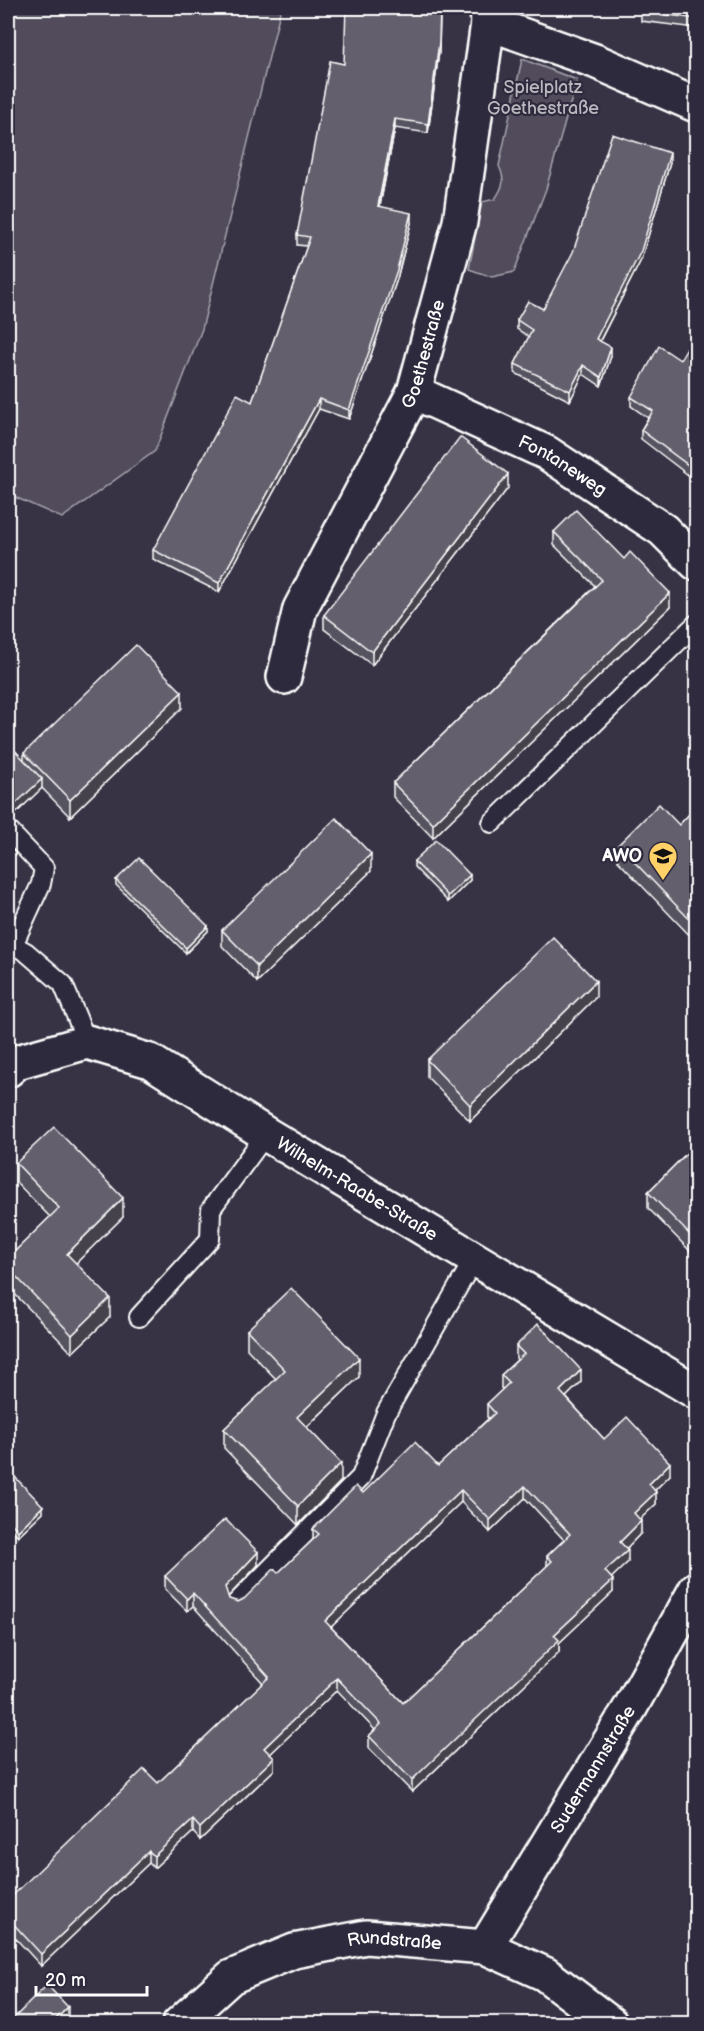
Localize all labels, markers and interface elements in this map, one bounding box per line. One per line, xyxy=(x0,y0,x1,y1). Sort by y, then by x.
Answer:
park label: Spielplatz Goethestraße xyxy=(487,77,599,119)
street label: Goethestraße xyxy=(397,297,450,412)
street label: Fontaneweg xyxy=(515,431,610,501)
school or university icon: AWO xyxy=(647,840,679,882)
place label: AWO xyxy=(601,846,642,867)
street label: Wilhelm-Raabe-Straße xyxy=(273,1133,441,1246)
street label: Sudermannstraße xyxy=(547,1702,640,1837)
street label: Rundstraße xyxy=(345,1926,443,1954)
scale bar xyxy=(36,1959,147,1997)
text: 20 m xyxy=(45,1970,86,1991)

